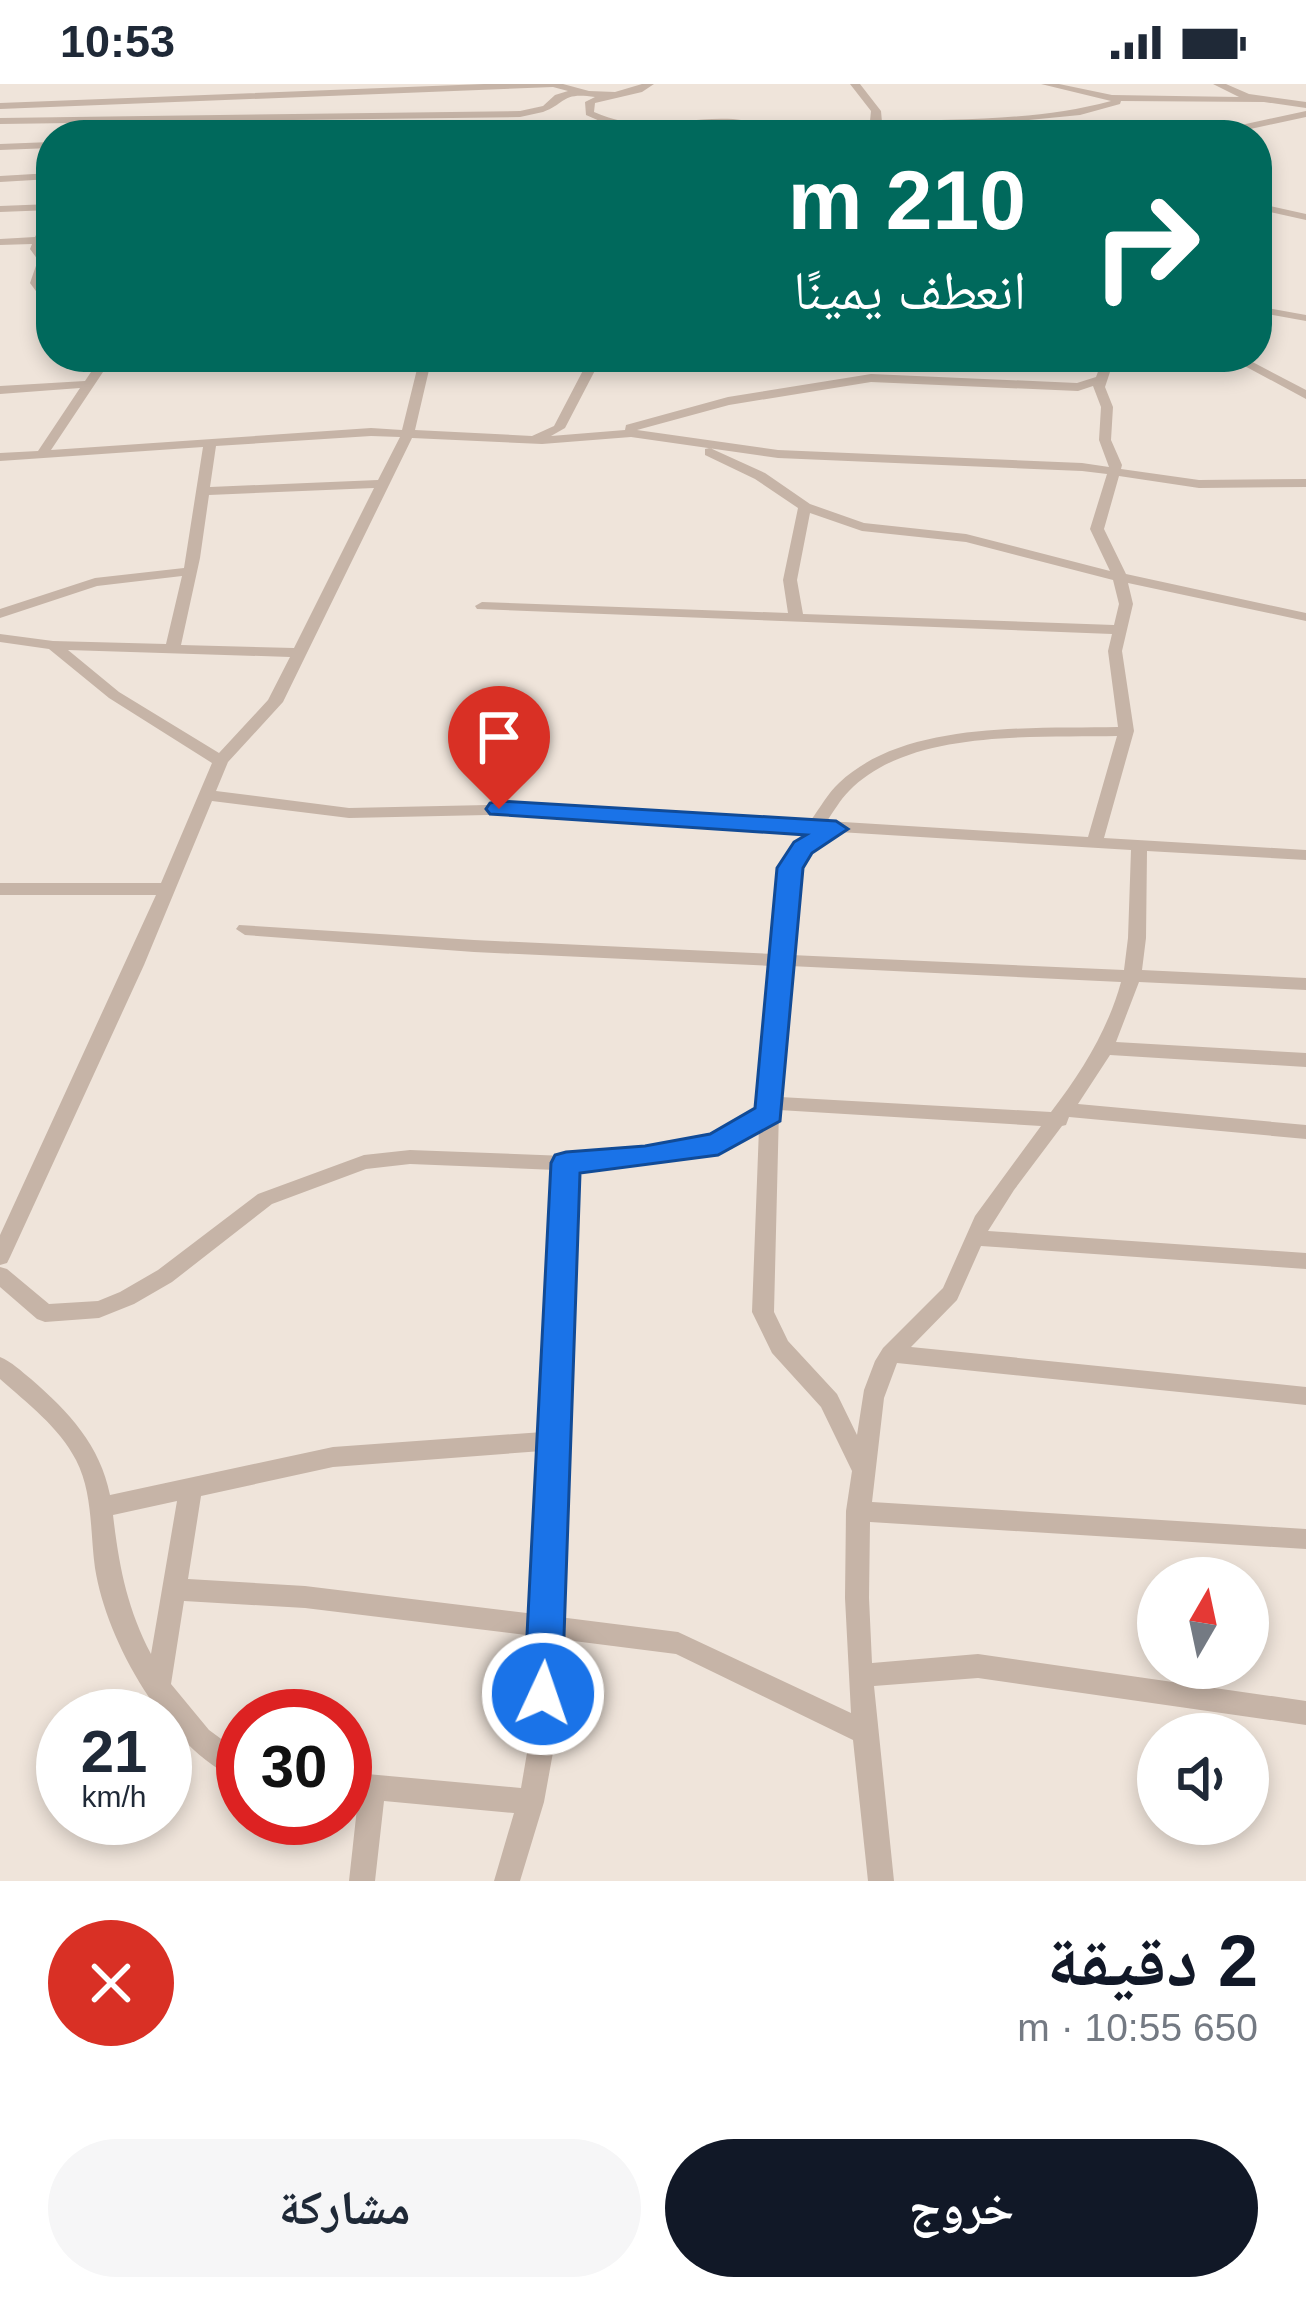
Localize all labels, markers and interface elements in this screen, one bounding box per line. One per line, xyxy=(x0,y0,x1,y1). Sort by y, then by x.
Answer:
text: 10:53 xyxy=(60,16,175,67)
text: 210 m xyxy=(788,153,1026,247)
icon: right xyxy=(1068,168,1224,324)
text: انعطف يمينًا xyxy=(793,260,1026,320)
pin xyxy=(448,686,550,809)
icon: arrive xyxy=(466,704,532,770)
north arrow xyxy=(1137,1557,1269,1689)
map controls xyxy=(1137,1557,1269,1845)
position arrow xyxy=(480,1631,606,1757)
speed limit sign: 30 xyxy=(216,1689,372,1845)
button: sound xyxy=(1137,1713,1269,1845)
text: 21 xyxy=(81,1718,147,1785)
text: km/h xyxy=(81,1780,147,1813)
button: close xyxy=(48,1920,174,2046)
text: 2 دقيقة xyxy=(1047,1921,1258,2001)
text: 650 m · 10:55 xyxy=(1017,2006,1258,2049)
button: مشاركة xyxy=(48,2139,641,2277)
button: خروج xyxy=(665,2139,1258,2277)

